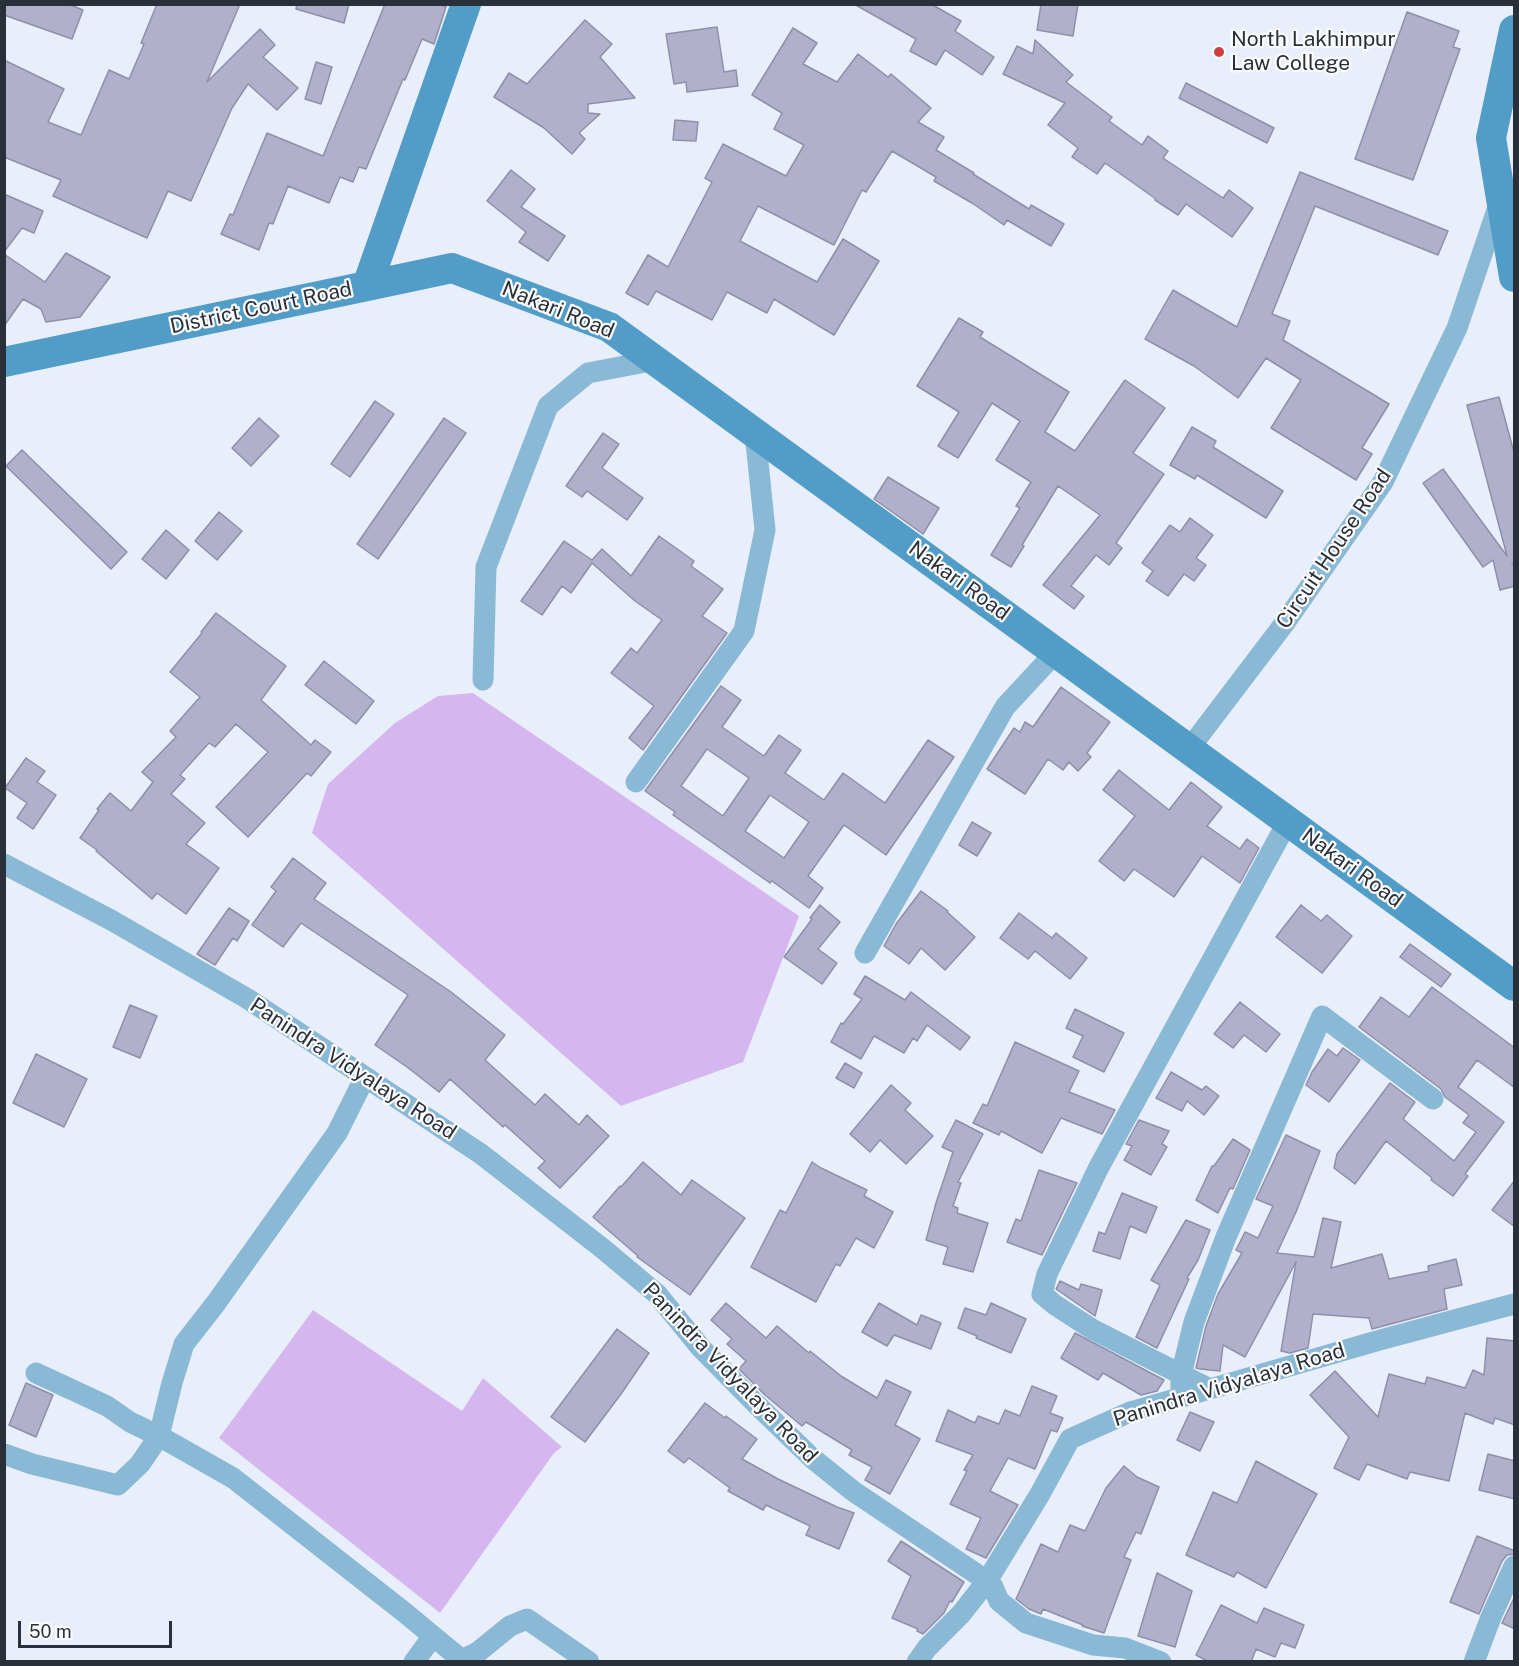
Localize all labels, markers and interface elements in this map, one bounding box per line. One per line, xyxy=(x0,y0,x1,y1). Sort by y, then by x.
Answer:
place label: North Lakhimpur Law College xyxy=(1231,27,1396,77)
marker: North Lakhimpur Law College xyxy=(1212,45,1226,59)
street label: District Court Road xyxy=(168,276,354,340)
street label: Nakari Road xyxy=(498,276,618,344)
street label: Circuit House Road xyxy=(1271,464,1397,634)
street label: Nakari Road xyxy=(904,536,1014,626)
street label: Nakari Road xyxy=(1297,823,1407,913)
street label: Panindra Vidyalaya Road xyxy=(245,993,461,1145)
street label: Panindra Vidyalaya Road xyxy=(637,1278,823,1468)
street label: Panindra Vidyalaya Road xyxy=(1110,1338,1348,1432)
scale bar xyxy=(21,1609,176,1647)
text: 50 m xyxy=(29,1621,72,1642)

